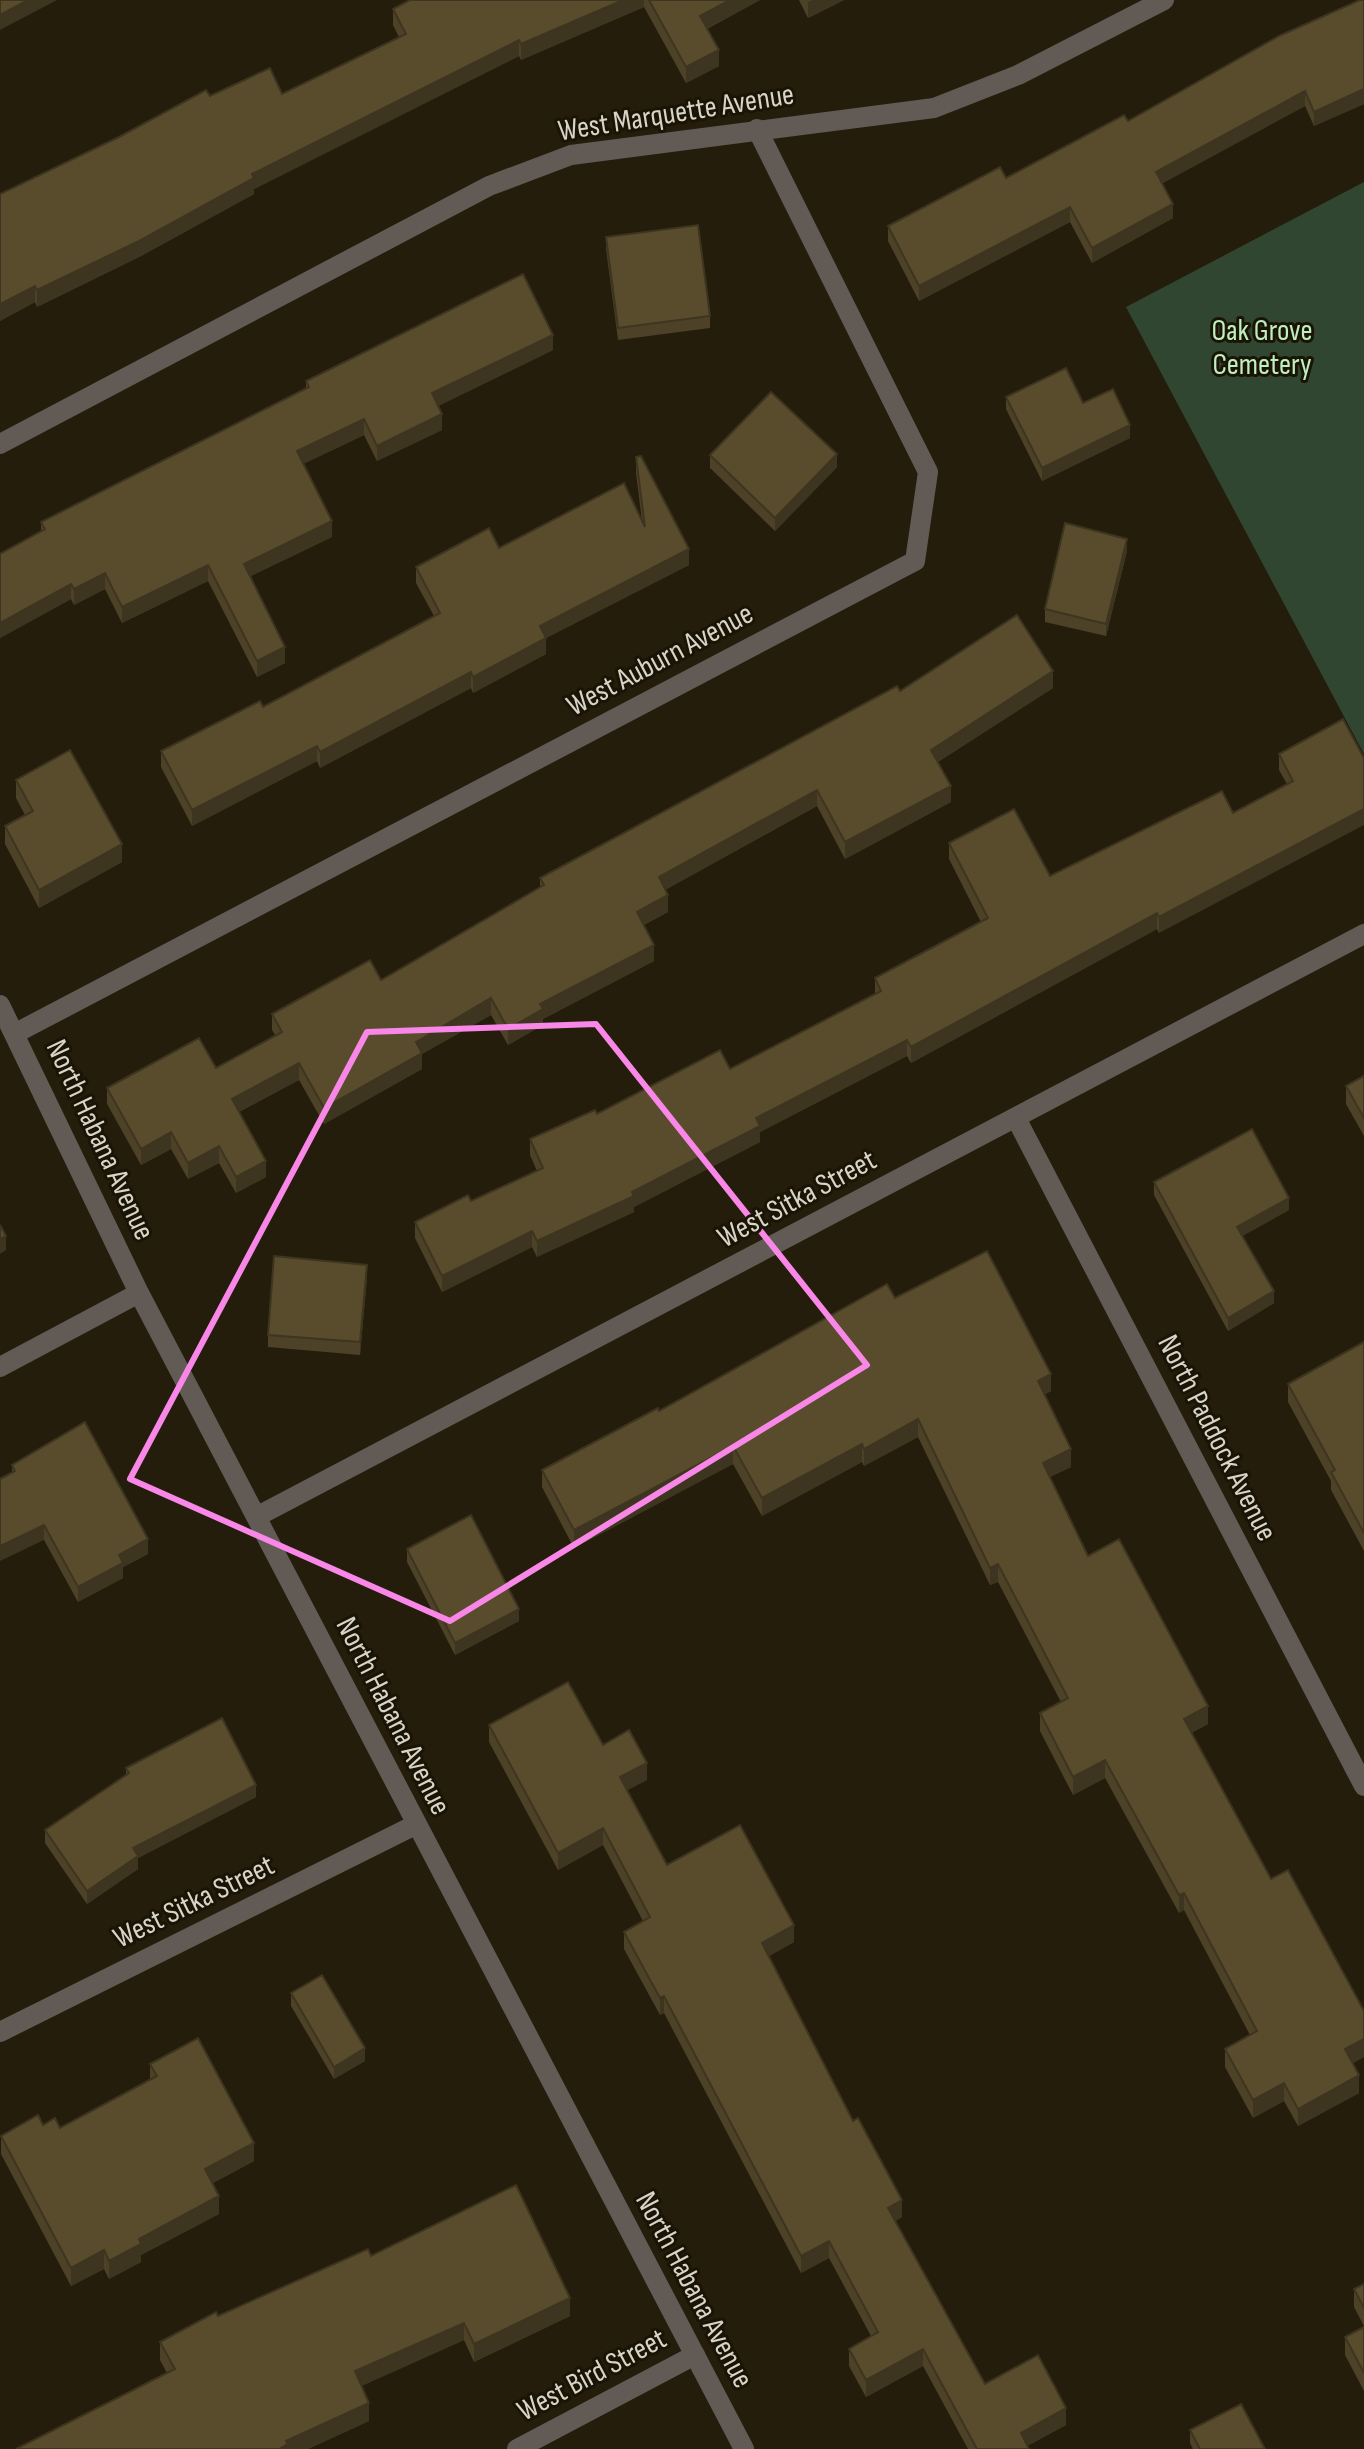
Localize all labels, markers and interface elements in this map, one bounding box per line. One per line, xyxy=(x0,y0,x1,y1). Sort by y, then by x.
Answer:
street label: West Marquette Avenue xyxy=(555,77,797,149)
park label: Oak Grove Cemetery xyxy=(1211,313,1313,383)
street label: West Auburn Avenue xyxy=(561,596,759,724)
street label: North Habana Avenue xyxy=(38,1034,162,1246)
street label: West Sitka Street xyxy=(712,1142,882,1256)
street label: North Paddock Avenue xyxy=(1150,1329,1284,1547)
street label: North Habana Avenue xyxy=(328,1611,458,1821)
street label: West Sitka Street xyxy=(108,1848,280,1956)
street label: North Habana Avenue xyxy=(627,2186,761,2394)
street label: West Bird Street xyxy=(511,2321,673,2429)

